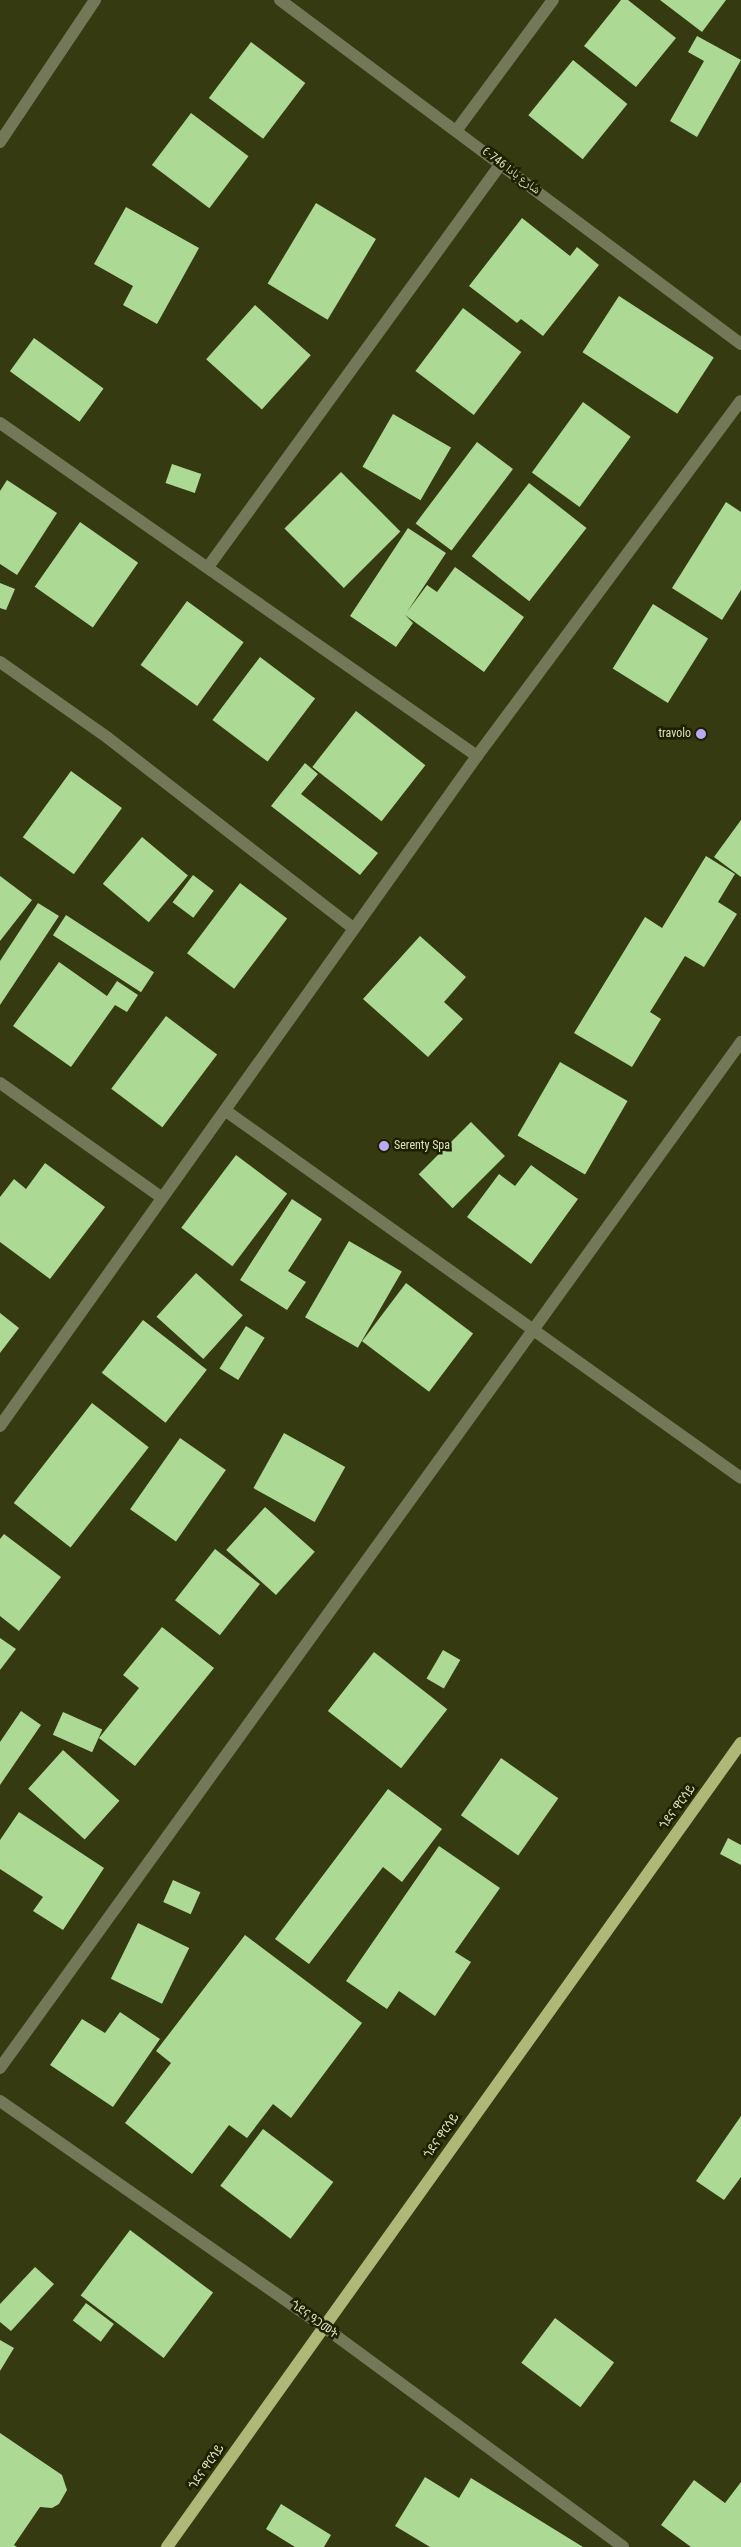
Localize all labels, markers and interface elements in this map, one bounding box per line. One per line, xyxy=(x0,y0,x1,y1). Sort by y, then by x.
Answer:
street label: شارع بادا 746-6 xyxy=(479,144,543,198)
place label: travolo xyxy=(659,727,691,741)
marker: travolo xyxy=(695,728,707,740)
place label: Serenty Spa xyxy=(394,1139,450,1153)
marker: Serenty Spa xyxy=(378,1140,390,1152)
street label: ጎደና ዋርሳይ xyxy=(657,1782,699,1832)
street label: ጎደና ዋርሳይ xyxy=(421,2111,463,2161)
street label: ጎደና ዓጋመት xyxy=(288,2298,340,2342)
street label: ጎደና ዋርሳይ xyxy=(186,2442,228,2492)

